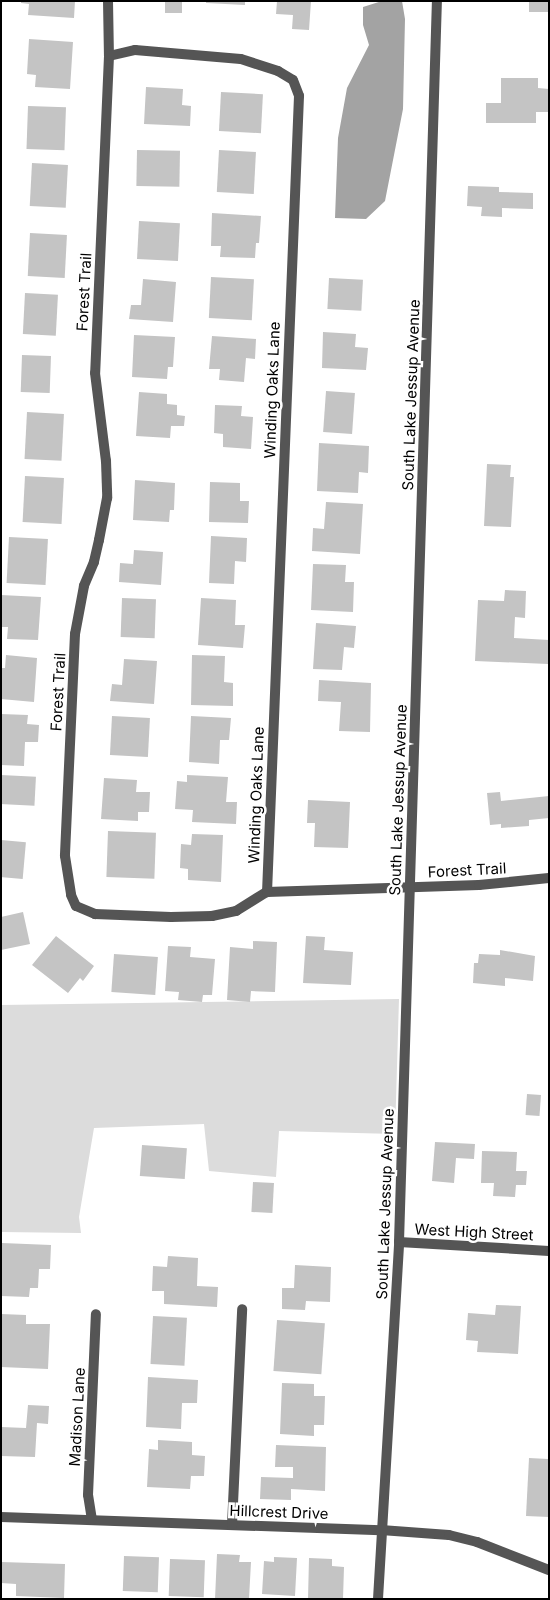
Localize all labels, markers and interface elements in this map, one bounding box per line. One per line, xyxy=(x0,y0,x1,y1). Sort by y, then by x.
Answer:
street label: Forest Trail xyxy=(73,252,95,332)
street label: South Lake Jessup Avenue xyxy=(399,299,423,491)
street label: Winding Oaks Lane xyxy=(261,321,283,459)
street label: Forest Trail xyxy=(47,652,69,732)
street label: South Lake Jessup Avenue xyxy=(386,704,410,896)
street label: Winding Oaks Lane xyxy=(245,726,267,864)
street label: Forest Trail xyxy=(427,859,507,881)
street label: South Lake Jessup Avenue xyxy=(373,1108,397,1300)
street label: West High Street xyxy=(414,1220,534,1244)
street label: Madison Lane xyxy=(65,1367,89,1467)
street label: Hillcrest Drive xyxy=(229,1501,329,1523)

